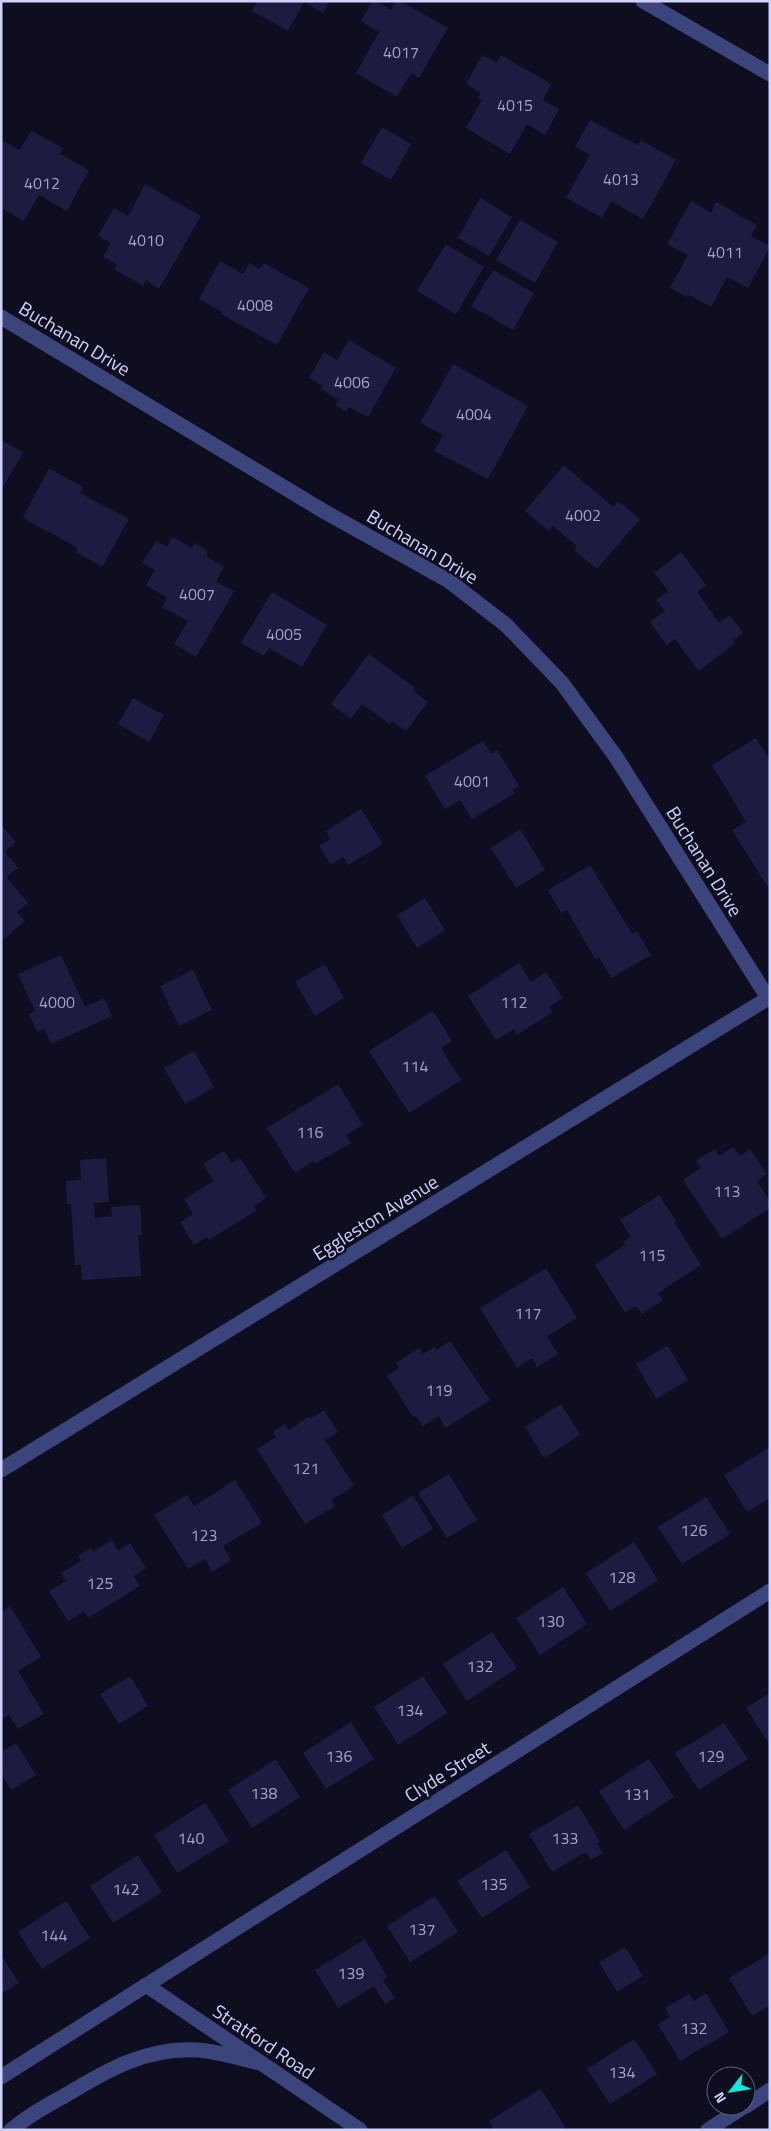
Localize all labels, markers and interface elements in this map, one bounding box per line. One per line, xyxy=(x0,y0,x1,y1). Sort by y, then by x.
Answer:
house number: 4017 xyxy=(383,40,419,64)
house number: 4015 xyxy=(497,93,533,117)
house number: 4013 xyxy=(603,167,639,191)
house number: 4012 xyxy=(24,171,60,195)
house number: 4010 xyxy=(128,228,164,252)
house number: 4011 xyxy=(707,240,743,264)
street label: Buchanan Drive xyxy=(14,293,136,383)
house number: 4008 xyxy=(237,293,273,317)
house number: 4006 xyxy=(334,370,370,394)
house number: 4004 xyxy=(456,402,492,426)
street label: Buchanan Drive xyxy=(362,501,484,591)
house number: 4002 xyxy=(565,503,601,527)
house number: 4007 xyxy=(179,582,215,606)
house number: 4005 xyxy=(266,622,302,646)
house number: 4001 xyxy=(454,769,490,793)
street label: Buchanan Drive xyxy=(659,800,751,922)
house number: 4000 xyxy=(39,990,75,1014)
house number: 112 xyxy=(501,990,527,1014)
house number: 114 xyxy=(402,1054,428,1078)
house number: 116 xyxy=(297,1120,323,1144)
street label: Eggleston Avenue xyxy=(307,1167,443,1267)
house number: 113 xyxy=(714,1179,740,1203)
house number: 115 xyxy=(639,1243,665,1267)
house number: 117 xyxy=(515,1301,541,1325)
house number: 119 xyxy=(426,1378,452,1402)
house number: 121 xyxy=(293,1456,319,1480)
house number: 126 xyxy=(681,1518,707,1542)
house number: 123 xyxy=(191,1523,217,1547)
house number: 128 xyxy=(609,1565,635,1589)
house number: 125 xyxy=(87,1571,113,1595)
house number: 130 xyxy=(538,1609,564,1633)
house number: 132 xyxy=(467,1654,493,1678)
house number: 134 xyxy=(397,1698,423,1722)
street label: Clyde Street xyxy=(398,1733,496,1809)
house number: 136 xyxy=(326,1744,352,1768)
house number: 129 xyxy=(698,1744,724,1768)
house number: 138 xyxy=(251,1781,277,1805)
house number: 131 xyxy=(624,1782,650,1806)
house number: 140 xyxy=(178,1826,204,1850)
house number: 133 xyxy=(552,1826,578,1850)
house number: 135 xyxy=(481,1872,507,1896)
house number: 142 xyxy=(113,1877,139,1901)
house number: 137 xyxy=(409,1917,435,1941)
house number: 144 xyxy=(41,1923,67,1947)
house number: 139 xyxy=(338,1961,364,1985)
street label: Stratford Road xyxy=(207,1996,321,2086)
house number: 132 xyxy=(681,2016,707,2040)
house number: 134 xyxy=(609,2060,635,2084)
north arrow xyxy=(706,2066,756,2116)
text: N xyxy=(708,2088,731,2108)

